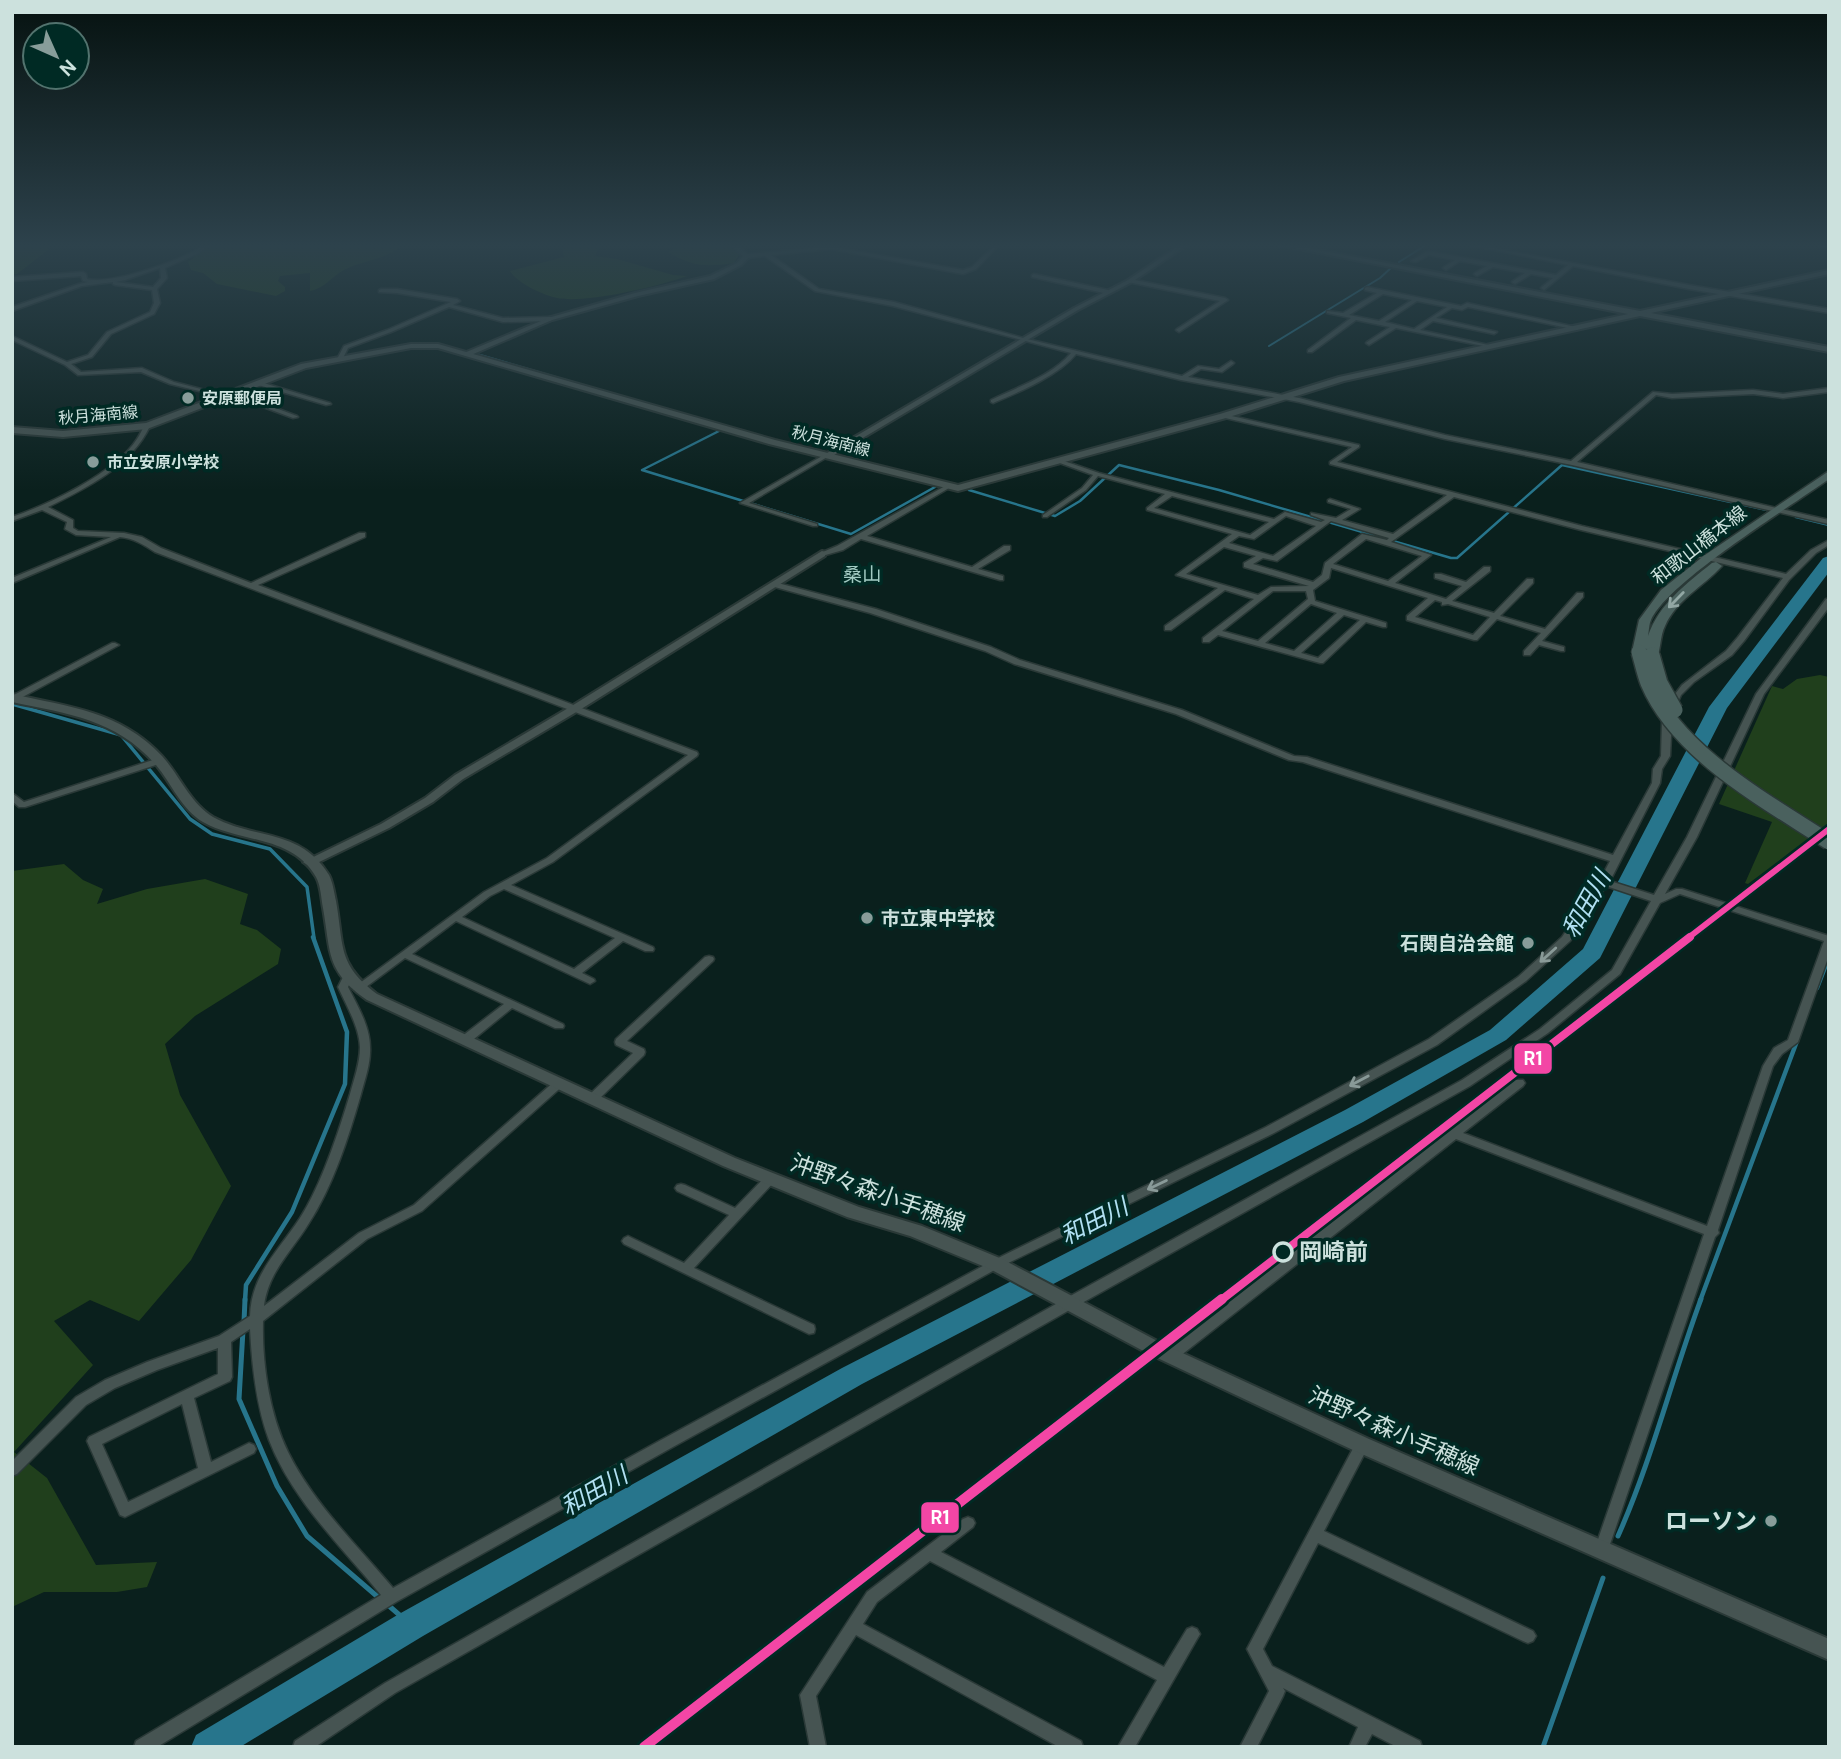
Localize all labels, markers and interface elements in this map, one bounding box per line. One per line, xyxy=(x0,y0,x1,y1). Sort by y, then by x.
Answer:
north arrow xyxy=(21,21,91,91)
text: N xyxy=(54,54,81,81)
place label: 安原郵便局 xyxy=(202,388,282,409)
marker: 安原郵便局 xyxy=(180,390,196,406)
street label: 秋月海南線 xyxy=(57,401,139,429)
street label: 秋月海南線 xyxy=(790,421,872,461)
place label: 市立安原小学校 xyxy=(107,452,219,473)
marker: 市立安原小学校 xyxy=(85,454,101,470)
street label: 和歌山橋本線 xyxy=(1646,500,1752,590)
district label: 桑山 xyxy=(843,562,881,587)
one-way arrow xyxy=(1668,591,1685,608)
water label: 和田川 xyxy=(1555,862,1618,943)
place label: 市立東中学校 xyxy=(881,906,995,931)
marker: 市立東中学校 xyxy=(859,910,875,926)
place label: 石関自治会館 xyxy=(1400,931,1514,956)
marker: 石関自治会館 xyxy=(1520,935,1536,951)
one-way arrow xyxy=(1540,947,1557,964)
line badge: R1 xyxy=(1513,1042,1553,1075)
text: R1 xyxy=(1524,1046,1542,1071)
one-way arrow xyxy=(1350,1075,1370,1089)
street label: 沖野々森小手穂線 xyxy=(786,1147,970,1239)
one-way arrow xyxy=(1147,1179,1168,1193)
water label: 和田川 xyxy=(1055,1189,1136,1251)
place label: 岡崎前 xyxy=(1299,1237,1368,1267)
marker: 岡崎前 xyxy=(1273,1242,1293,1262)
street label: 沖野々森小手穂線 xyxy=(1304,1380,1484,1482)
water label: 和田川 xyxy=(555,1458,636,1522)
line badge: R1 xyxy=(920,1501,960,1534)
text: R1 xyxy=(931,1505,949,1530)
place label: ローソン xyxy=(1665,1506,1757,1536)
marker: ローソン xyxy=(1763,1513,1779,1529)

